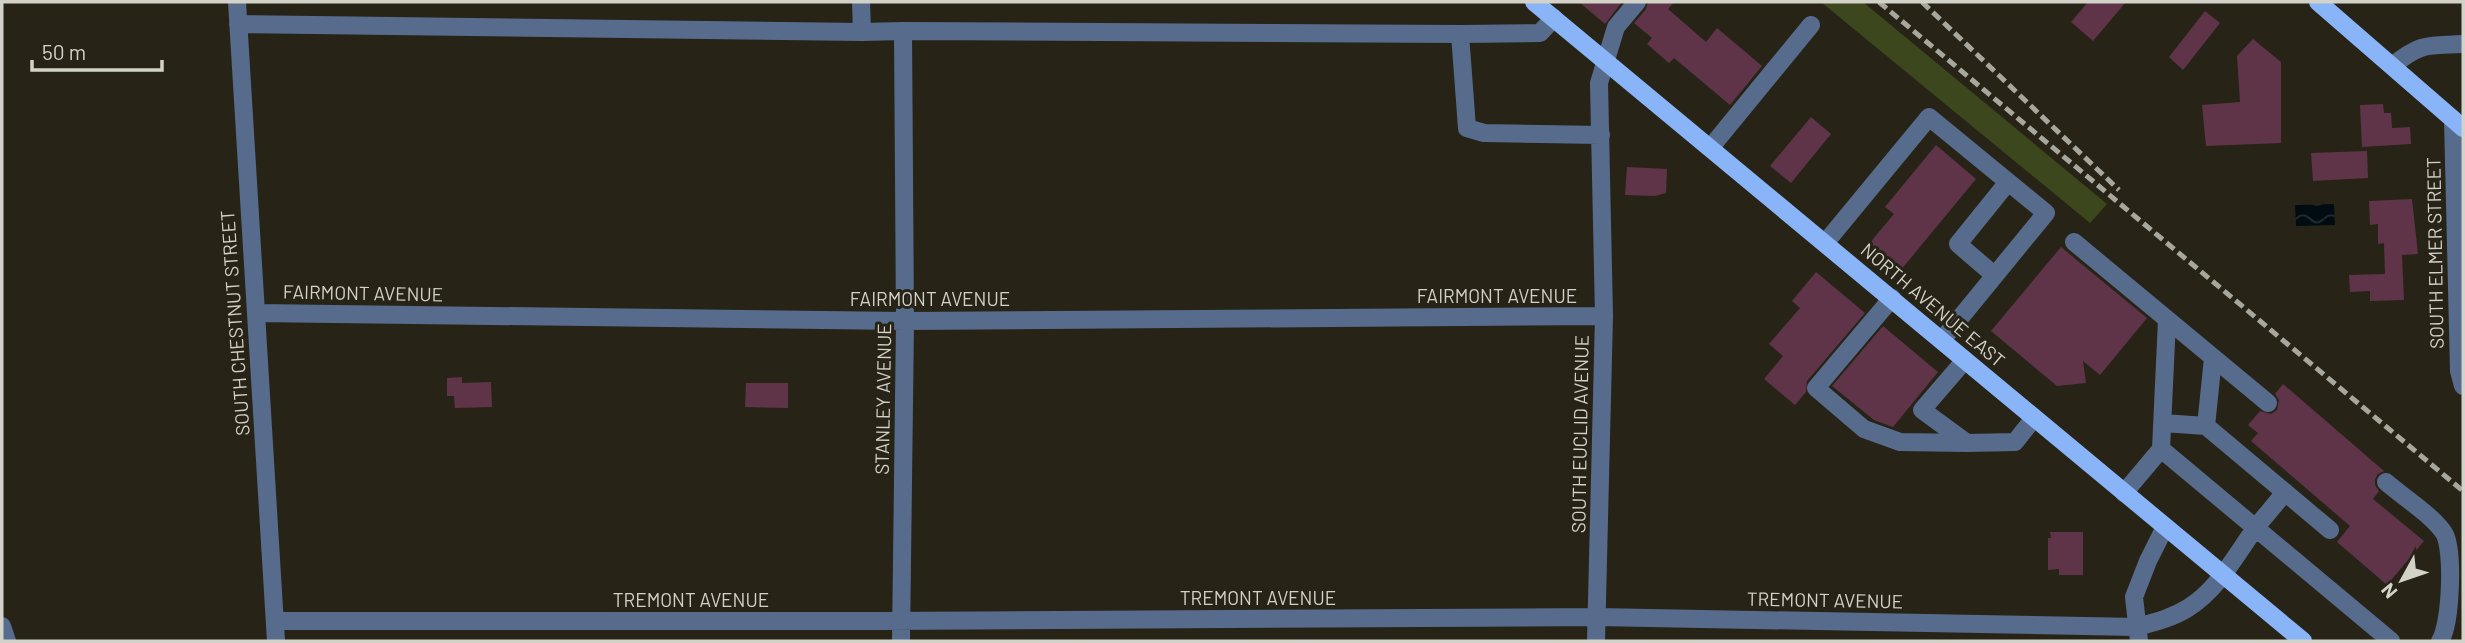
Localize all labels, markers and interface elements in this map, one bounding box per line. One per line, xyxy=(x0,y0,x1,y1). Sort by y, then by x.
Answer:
scale bar xyxy=(32,28,161,72)
text: 50 m xyxy=(42,39,86,64)
street label: SOUTH ELMER STREET xyxy=(2421,157,2448,349)
street label: SOUTH CHESTNUT STREET xyxy=(215,210,254,437)
street label: NORTH AVENUE EAST xyxy=(1857,238,2010,371)
street label: FAIRMONT AVENUE xyxy=(283,280,443,305)
street label: FAIRMONT AVENUE xyxy=(1417,284,1577,307)
street label: FAIRMONT AVENUE xyxy=(850,287,1010,310)
street label: STANLEY AVENUE xyxy=(870,323,895,475)
street label: SOUTH EUCLID AVENUE xyxy=(1566,335,1593,533)
north arrow xyxy=(2367,545,2437,615)
text: N xyxy=(2376,579,2401,603)
street label: TREMONT AVENUE xyxy=(1180,586,1336,609)
street label: TREMONT AVENUE xyxy=(1747,587,1903,612)
street label: TREMONT AVENUE xyxy=(613,588,769,611)

